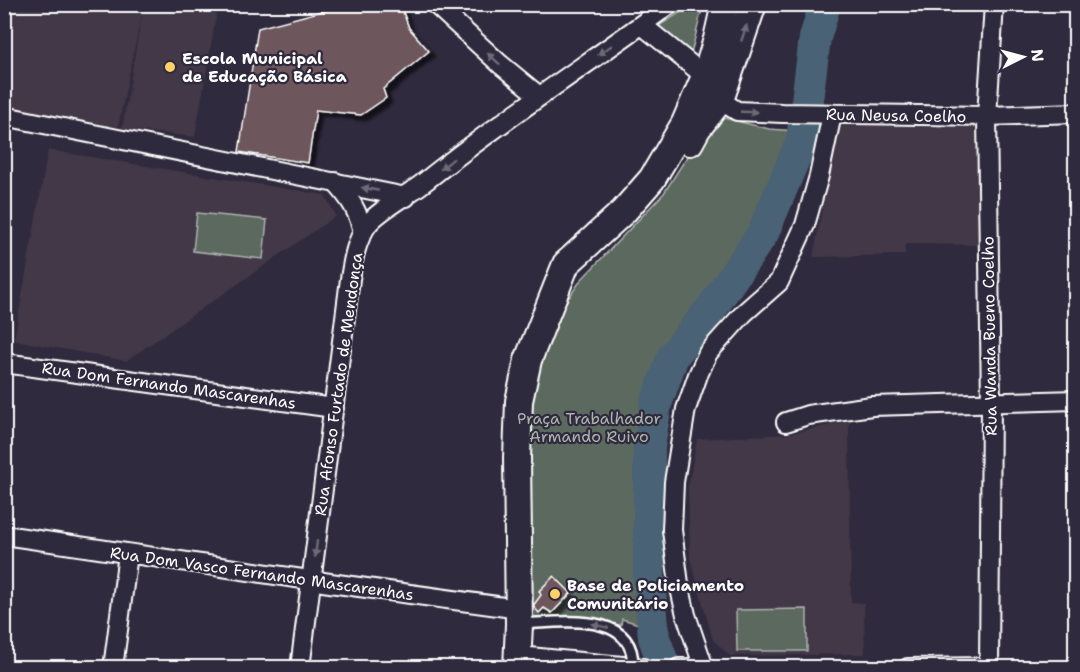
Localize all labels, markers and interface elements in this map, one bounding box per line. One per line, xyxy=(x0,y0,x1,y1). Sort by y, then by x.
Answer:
one-way arrow xyxy=(739,23,749,41)
north arrow xyxy=(993,27,1053,87)
one-way arrow xyxy=(598,44,614,56)
place label: Escola Municipal de Educação Básica xyxy=(182,48,347,87)
text: N xyxy=(1026,48,1049,63)
one-way arrow xyxy=(486,52,501,66)
marker: Escola Municipal de Educação Básica xyxy=(163,60,177,74)
street label: Rua Neusa Coelho xyxy=(826,104,966,127)
one-way arrow xyxy=(740,107,759,116)
one-way arrow xyxy=(439,157,455,170)
one-way arrow xyxy=(361,184,380,193)
street label: Rua Wanda Bueno Coelho xyxy=(977,236,1002,436)
street label: Rua Afonso Furtado de Mendonça xyxy=(310,251,367,517)
street label: Rua Dom Fernando Mascarenhas xyxy=(41,357,297,414)
park label: Praça Trabalhador Armando Ruivo xyxy=(517,408,661,447)
one-way arrow xyxy=(311,540,320,559)
street label: Rua Dom Vasco Fernando Mascarenhas xyxy=(109,542,415,605)
place label: Base de Policiamento Comunitário xyxy=(567,575,744,614)
marker: Base de Policiamento Comunitário xyxy=(548,587,562,601)
one-way arrow xyxy=(590,621,609,630)

